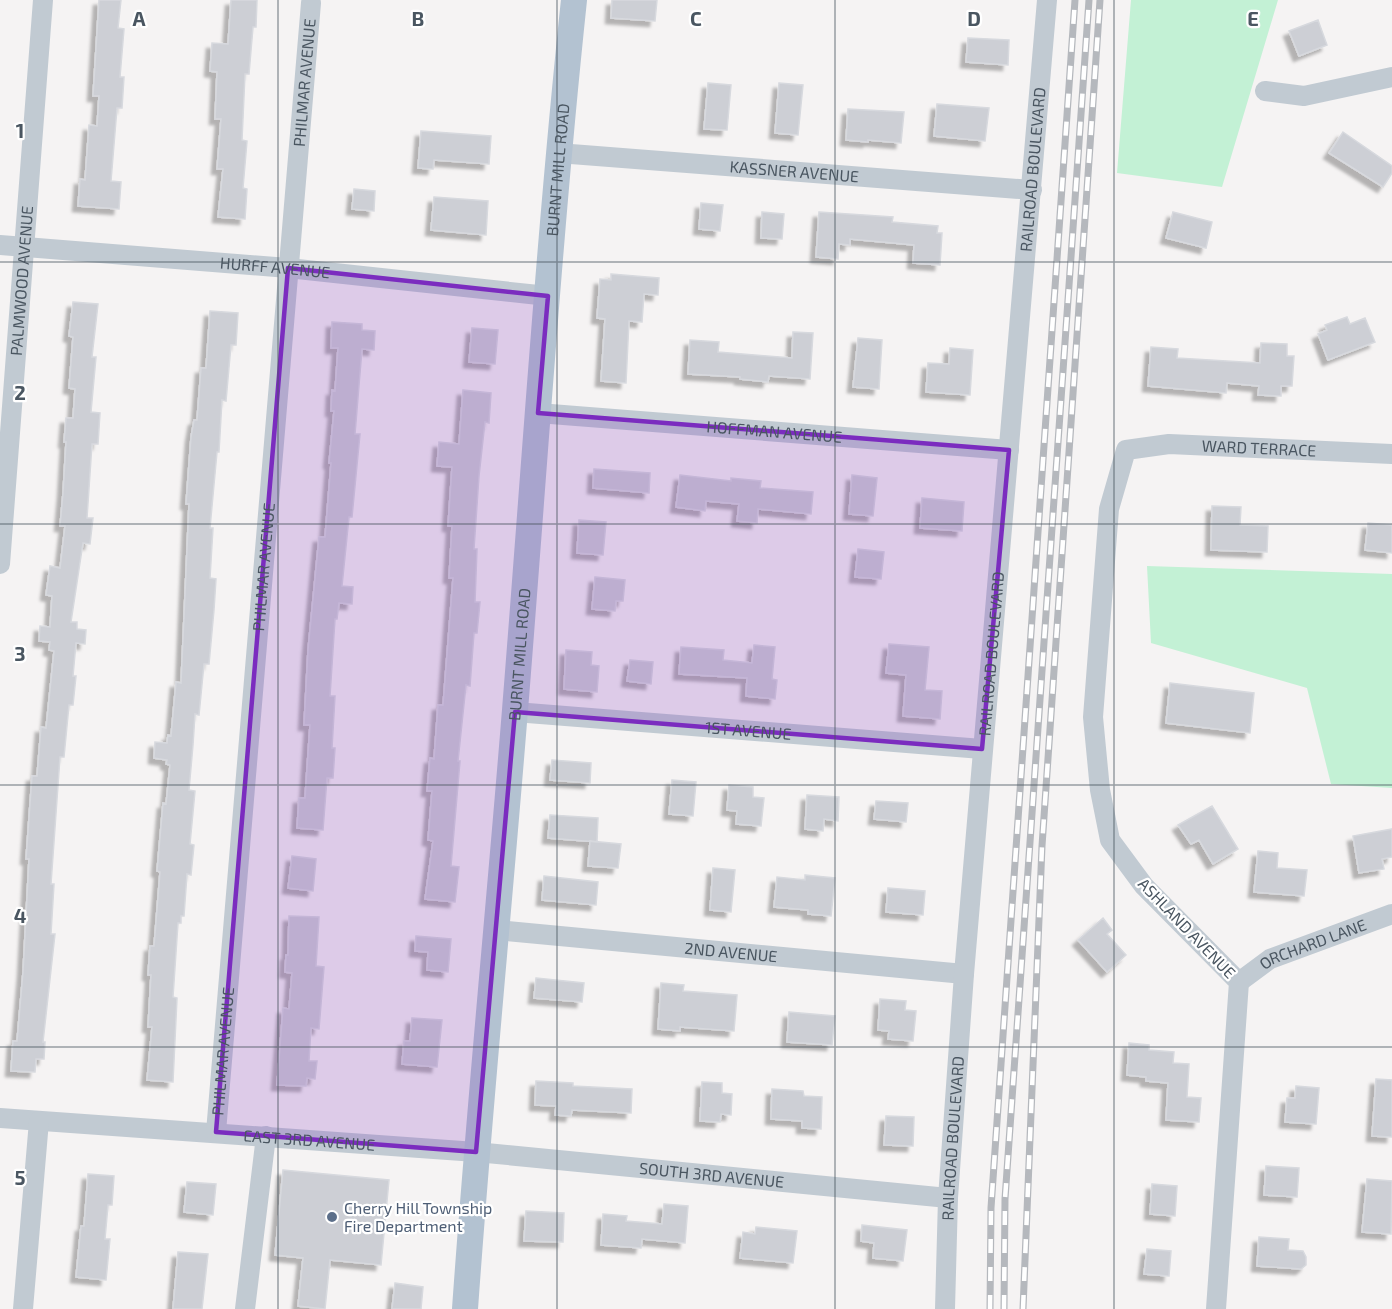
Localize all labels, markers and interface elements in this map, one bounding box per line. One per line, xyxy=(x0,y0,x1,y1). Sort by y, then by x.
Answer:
text: A xyxy=(132,6,146,30)
text: B xyxy=(412,6,424,30)
text: C xyxy=(690,6,702,30)
text: D xyxy=(967,6,981,30)
text: E xyxy=(1247,6,1259,30)
street label: PHILMAR AVENUE xyxy=(289,18,319,148)
street label: RAILROAD BOULEVARD xyxy=(1016,86,1049,253)
street label: BURNT MILL ROAD xyxy=(542,102,573,237)
text: 1 xyxy=(16,118,24,142)
street label: KASSNER AVENUE xyxy=(729,156,860,185)
street label: PALMWOOD AVENUE xyxy=(6,205,36,357)
street label: HURFF AVENUE xyxy=(219,253,331,281)
text: 2 xyxy=(14,380,26,404)
street label: HOFFMAN AVENUE xyxy=(706,416,843,446)
street label: WARD TERRACE xyxy=(1201,435,1317,460)
street label: PHILMAR AVENUE xyxy=(248,502,278,632)
street label: RAILROAD BOULEVARD xyxy=(974,571,1007,737)
street label: BURNT MILL ROAD xyxy=(504,587,534,721)
text: 3 xyxy=(14,641,26,665)
street label: 1ST AVENUE xyxy=(704,717,792,743)
street label: ASHLAND AVENUE xyxy=(1135,874,1240,982)
text: 4 xyxy=(14,903,27,927)
street label: ORCHARD LANE xyxy=(1255,914,1369,973)
street label: 2ND AVENUE xyxy=(684,938,778,965)
street label: PHILMAR AVENUE xyxy=(207,986,237,1116)
street label: RAILROAD BOULEVARD xyxy=(937,1055,967,1221)
street label: EAST 3RD AVENUE xyxy=(243,1125,376,1154)
street label: SOUTH 3RD AVENUE xyxy=(638,1158,785,1191)
text: 5 xyxy=(14,1165,26,1189)
place label: Cherry Hill Township Fire Department xyxy=(344,1198,492,1235)
marker: Cherry Hill Township Fire Department xyxy=(325,1210,339,1224)

